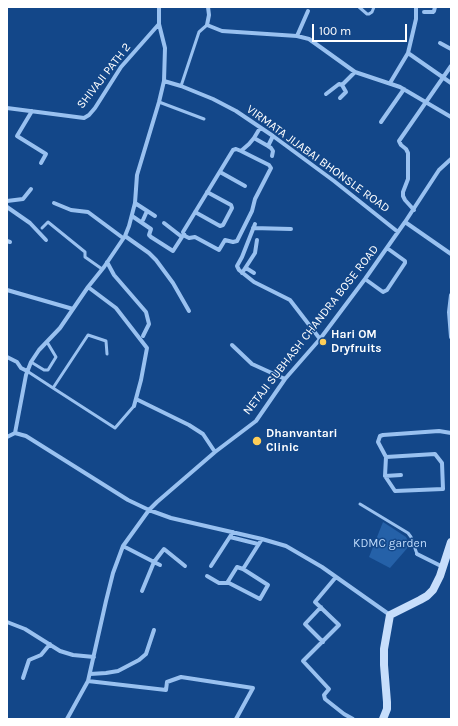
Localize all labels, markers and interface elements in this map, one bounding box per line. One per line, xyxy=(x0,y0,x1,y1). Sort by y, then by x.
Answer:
scale bar xyxy=(314,16,409,42)
text: 100 m xyxy=(319,24,351,38)
street label: SHIVAJI PATH 2 xyxy=(74,40,134,112)
street label: VIRMATA JIJABAI BHONSLE ROAD xyxy=(244,102,392,216)
street label: NETAJI SUBHASH CHANDRA BOSE ROAD xyxy=(240,242,382,418)
place label: Hari OM Dryfruits xyxy=(331,328,382,356)
marker: Hari OM Dryfruits xyxy=(318,337,328,347)
place label: Dhanvantari Clinic xyxy=(266,427,337,455)
marker: Dhanvantari Clinic xyxy=(251,435,263,447)
park label: KDMC garden xyxy=(353,537,427,551)

